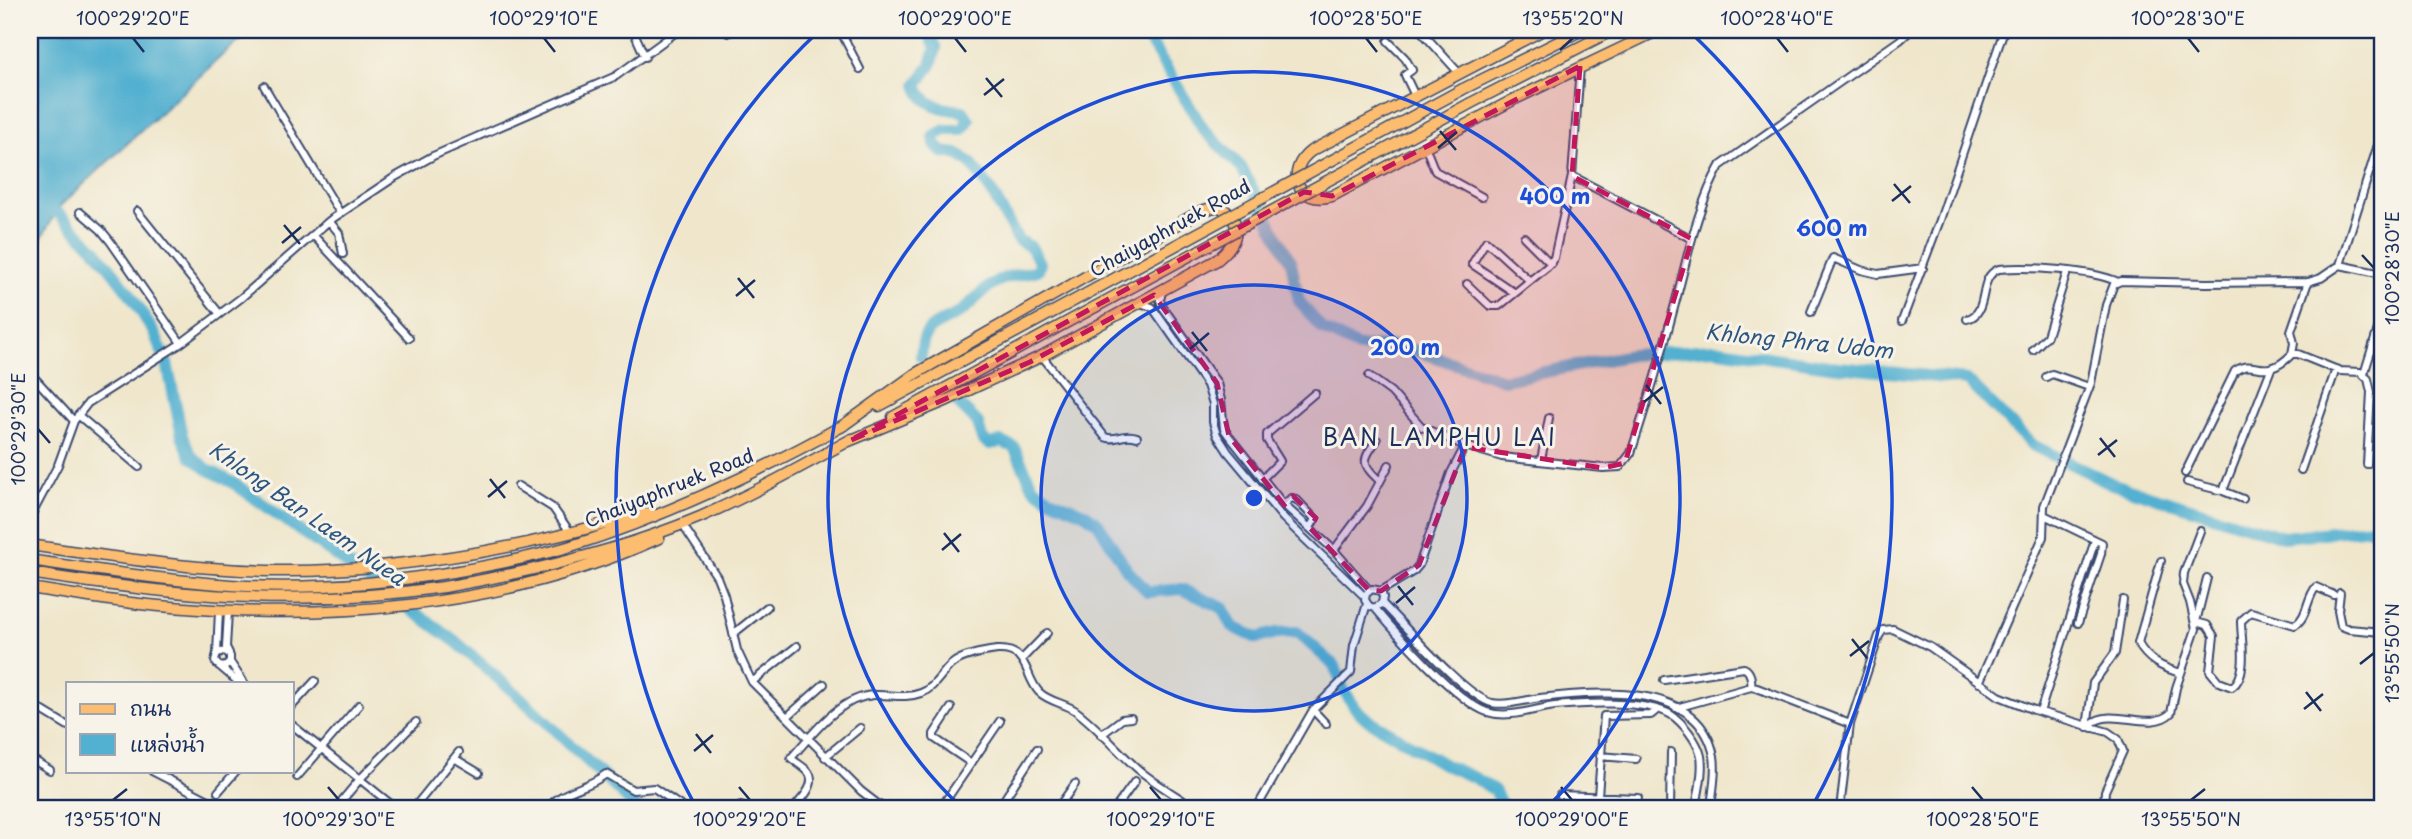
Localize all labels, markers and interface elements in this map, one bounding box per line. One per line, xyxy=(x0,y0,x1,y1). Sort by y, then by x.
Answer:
text: 100°29'20"E xyxy=(76,4,190,31)
text: 100°29'10"E xyxy=(489,4,599,31)
text: 100°29'00"E xyxy=(898,4,1012,31)
text: 100°28'50"E xyxy=(1309,4,1423,31)
text: 13°55'20"N xyxy=(1522,4,1624,31)
text: 100°28'40"E xyxy=(1720,4,1834,31)
text: 100°28'30"E xyxy=(2131,4,2245,31)
street label: Chaiyaphruek Road xyxy=(1084,171,1255,283)
text: 400 m xyxy=(1520,179,1590,211)
text: 600 m xyxy=(1796,211,1868,243)
text: 100°28'30"E xyxy=(2378,211,2405,325)
water label: Khlong Phra Udom xyxy=(1704,314,1895,366)
text: 200 m xyxy=(1370,330,1440,362)
text: 100°29'30"E xyxy=(4,372,31,486)
district label: BAN LAMPHU LAI xyxy=(1323,419,1557,454)
water label: Khlong Ban Laem Nuea xyxy=(203,432,414,593)
street label: Chaiyaphruek Road xyxy=(580,440,758,534)
centre of rings xyxy=(1242,486,1266,510)
text: 13°55'50"N xyxy=(2378,603,2405,703)
legend xyxy=(66,682,294,772)
text: ถนน xyxy=(130,691,171,723)
text: แหล่งน้ำ xyxy=(130,726,205,759)
text: 13°55'10"N xyxy=(64,805,162,832)
text: 100°29'30"E xyxy=(282,805,396,832)
text: 100°29'20"E xyxy=(693,805,807,832)
text: 100°29'10"E xyxy=(1106,805,1216,832)
text: 100°29'00"E xyxy=(1515,805,1629,832)
text: 100°28'50"E xyxy=(1926,805,2040,832)
text: 13°55'50"N xyxy=(2141,805,2241,832)

